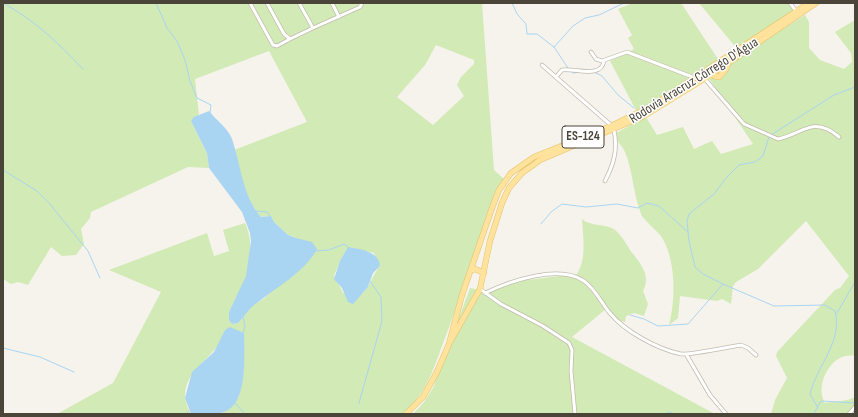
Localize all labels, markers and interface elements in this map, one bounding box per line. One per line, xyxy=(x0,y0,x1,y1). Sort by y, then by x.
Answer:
street label: Rodovia Aracruz Córrego D'Água xyxy=(626,34,762,128)
road number: ES-124 xyxy=(562,126,604,148)

